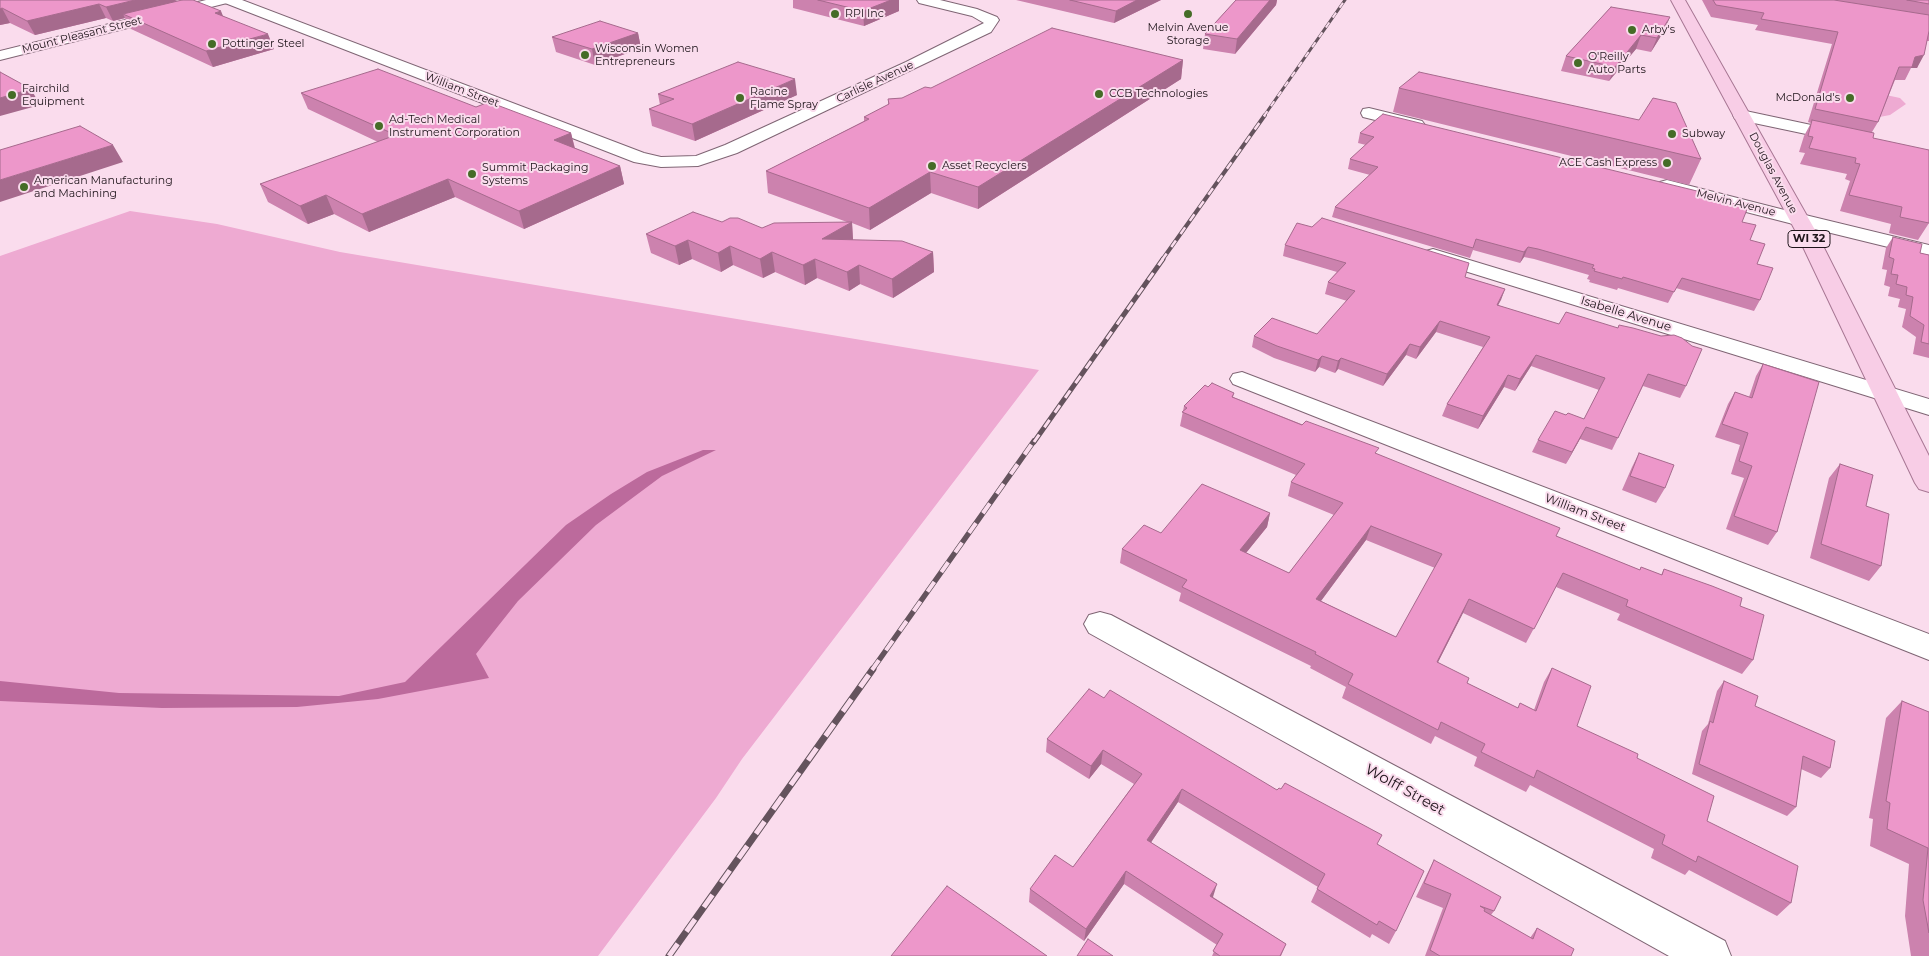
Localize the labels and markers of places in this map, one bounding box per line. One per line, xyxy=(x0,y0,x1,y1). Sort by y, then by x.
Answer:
place label: RPI Inc xyxy=(845,7,884,21)
marker: RPI Inc xyxy=(829,8,841,20)
marker: Melvin Avenue Storage xyxy=(1182,8,1194,20)
place label: Melvin Avenue Storage xyxy=(1148,21,1228,47)
place label: Arby's xyxy=(1642,23,1675,37)
marker: Arby's xyxy=(1626,24,1638,36)
place label: Pottinger Steel xyxy=(222,37,305,51)
marker: Pottinger Steel xyxy=(206,38,218,50)
place label: Wisconsin Women Entrepreneurs xyxy=(595,42,699,68)
marker: Wisconsin Women Entrepreneurs xyxy=(579,49,591,61)
place label: O'Reilly Auto Parts xyxy=(1588,50,1646,76)
marker: O'Reilly Auto Parts xyxy=(1572,57,1584,69)
place label: Fairchild Equipment xyxy=(22,82,85,108)
place label: Racine Flame Spray xyxy=(750,85,818,111)
place label: CCB Technologies xyxy=(1109,87,1208,101)
marker: CCB Technologies xyxy=(1093,88,1105,100)
marker: Fairchild Equipment xyxy=(6,89,18,101)
place label: McDonald's xyxy=(1775,91,1840,105)
marker: Racine Flame Spray xyxy=(734,92,746,104)
marker: McDonald's xyxy=(1844,92,1856,104)
place label: Ad-Tech Medical Instrument Corporation xyxy=(389,113,520,139)
marker: Ad-Tech Medical Instrument Corporation xyxy=(373,120,385,132)
place label: Subway xyxy=(1682,127,1725,141)
marker: Subway xyxy=(1666,128,1678,140)
place label: ACE Cash Express xyxy=(1559,156,1657,170)
marker: ACE Cash Express xyxy=(1661,157,1673,169)
place label: Asset Recyclers xyxy=(942,159,1027,173)
marker: Asset Recyclers xyxy=(926,160,938,172)
place label: Summit Packaging Systems xyxy=(482,161,588,187)
marker: Summit Packaging Systems xyxy=(466,168,478,180)
place label: American Manufacturing and Machining xyxy=(34,174,173,200)
marker: American Manufacturing and Machining xyxy=(18,181,30,193)

